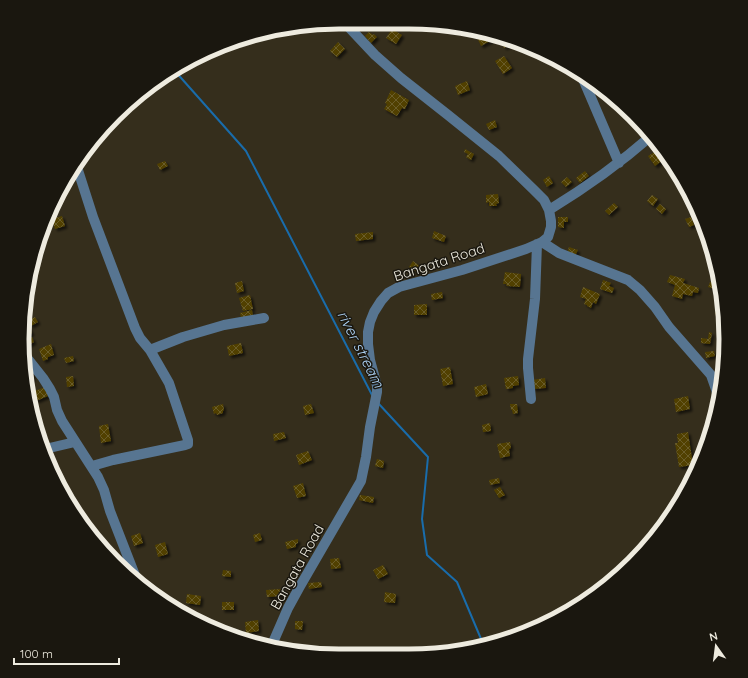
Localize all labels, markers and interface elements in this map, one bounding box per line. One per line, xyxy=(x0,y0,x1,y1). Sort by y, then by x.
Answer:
street label: Bangata Road xyxy=(391,239,487,285)
water label: river stream xyxy=(333,307,389,391)
street label: Bangata Road xyxy=(266,521,328,613)
north arrow xyxy=(696,626,736,666)
text: N xyxy=(708,629,719,644)
scale bar xyxy=(14,640,119,666)
text: 100 m xyxy=(20,646,53,661)

